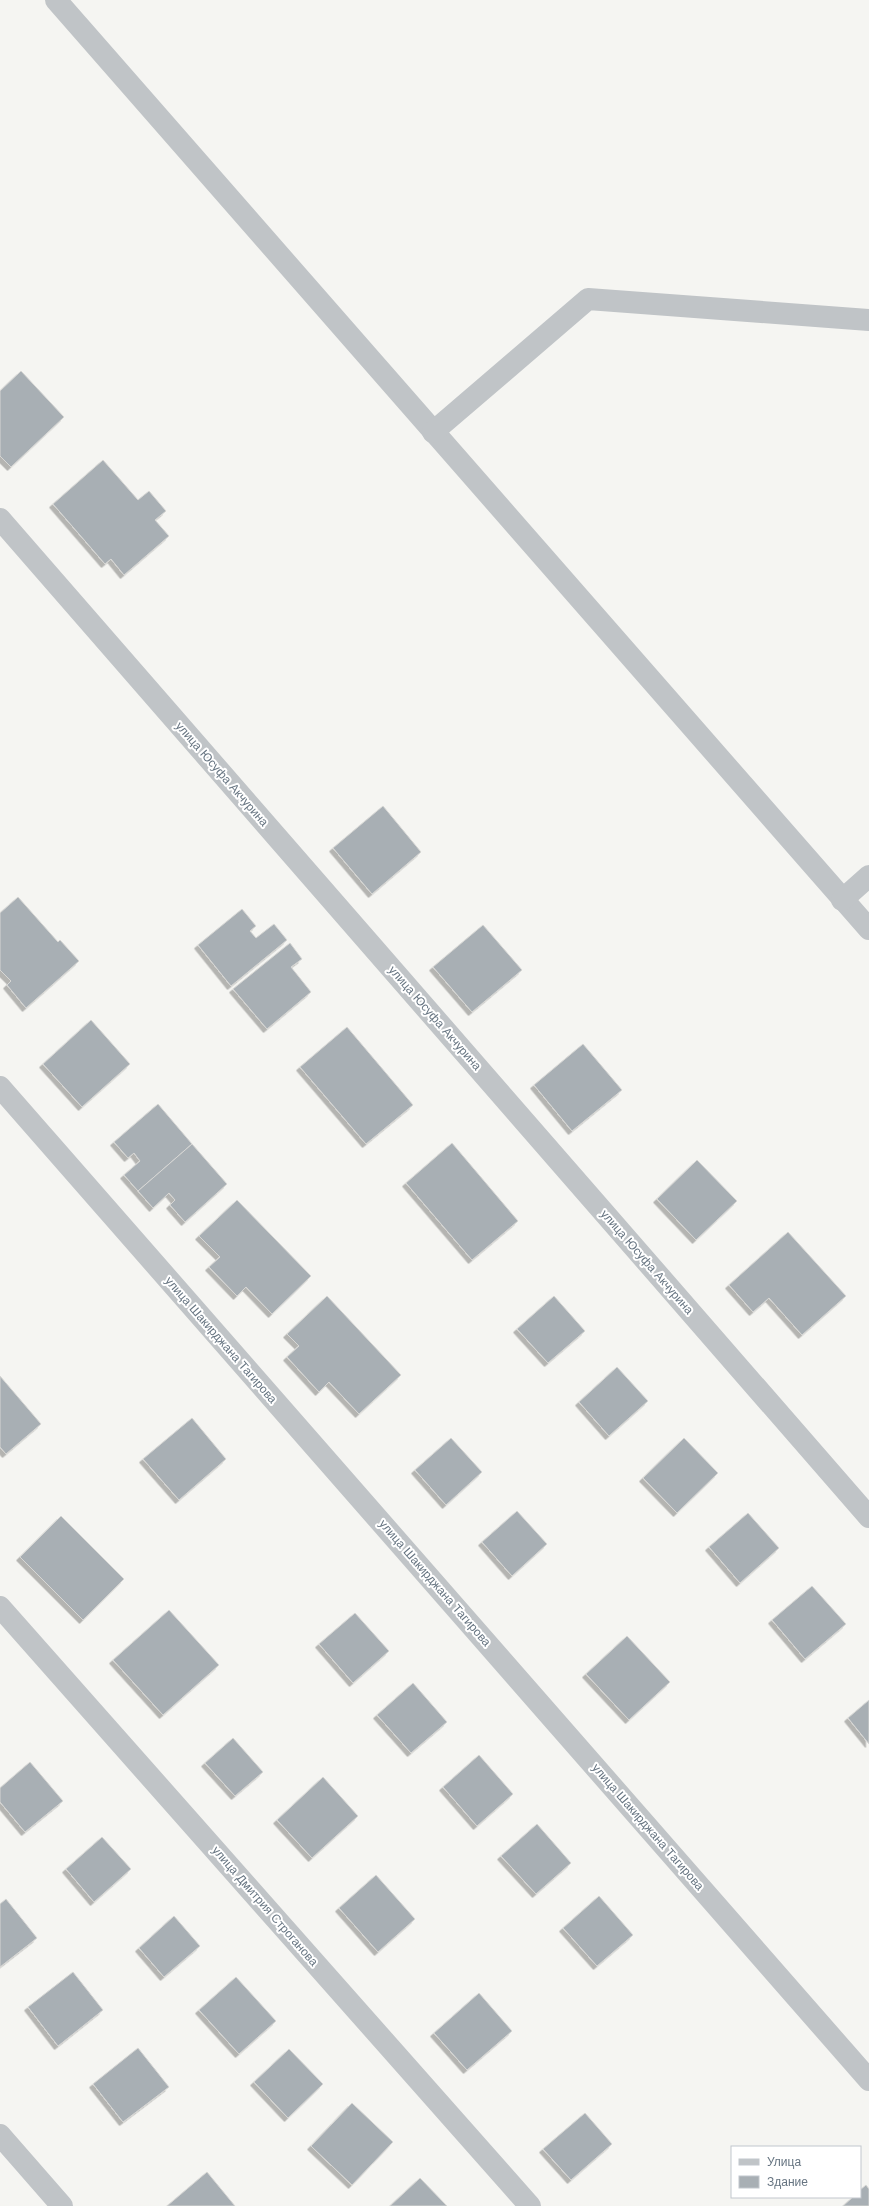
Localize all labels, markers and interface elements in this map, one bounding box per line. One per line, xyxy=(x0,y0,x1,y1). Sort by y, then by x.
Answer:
street label: улица Юсуфа Акчурина xyxy=(173,719,271,829)
street label: улица Юсуфа Акчурина xyxy=(386,963,484,1073)
street label: улица Юсуфа Акчурина xyxy=(598,1207,696,1317)
street label: улица Шакирджана Тагирова xyxy=(162,1274,280,1406)
street label: улица Шакирджана Тагирова xyxy=(376,1517,494,1649)
street label: улица Шакирджана Тагирова xyxy=(589,1761,707,1893)
street label: улица Дмитрия Строганова xyxy=(209,1843,321,1969)
legend xyxy=(731,2146,861,2198)
text: Улица xyxy=(767,2155,801,2169)
text: Здание xyxy=(767,2175,808,2189)

